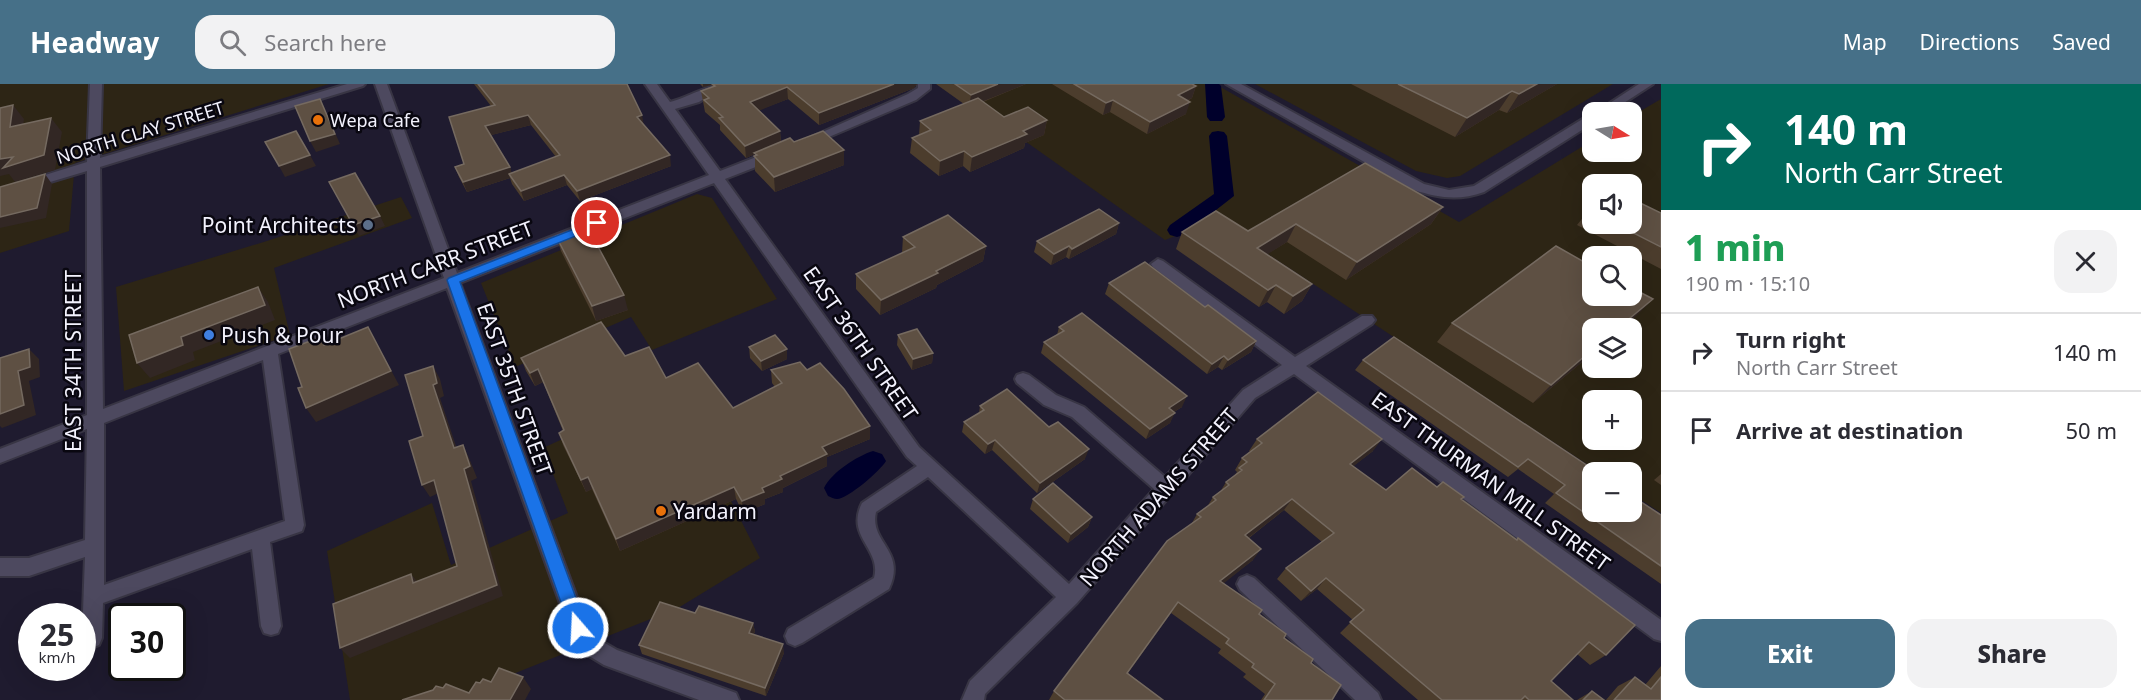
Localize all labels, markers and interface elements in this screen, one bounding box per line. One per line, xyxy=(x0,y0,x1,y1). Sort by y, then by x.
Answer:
search box xyxy=(195,15,615,69)
text: Headway xyxy=(30,23,159,61)
icon: search xyxy=(216,26,249,59)
text: Search here xyxy=(264,27,387,57)
text: Map xyxy=(1843,28,1887,56)
text: Directions xyxy=(1920,28,2019,56)
text: Saved xyxy=(2052,28,2111,56)
street label: NORTH CLAY STREET xyxy=(53,95,227,169)
text: 140 m xyxy=(1784,100,1908,157)
north arrow xyxy=(1582,102,1642,162)
map controls xyxy=(1582,102,1642,522)
place label: Wepa Cafe xyxy=(330,108,420,132)
icon: right xyxy=(1685,108,1763,186)
marker: Wepa Cafe xyxy=(311,113,325,127)
text: North Carr Street xyxy=(1784,154,2002,191)
button: sound xyxy=(1582,174,1642,234)
pin xyxy=(571,197,622,248)
icon: arrive xyxy=(580,206,613,239)
place label: Point Architects xyxy=(202,211,356,239)
street label: NORTH CARR STREET xyxy=(333,214,537,314)
marker: Point Architects xyxy=(361,218,375,232)
text: 1 min xyxy=(1685,223,1786,272)
button: close xyxy=(2054,230,2117,293)
button: search xyxy=(1582,246,1642,306)
street label: EAST 36TH STREET xyxy=(797,261,925,426)
street label: EAST 34TH STREET xyxy=(59,270,87,452)
text: 190 m · 15:10 xyxy=(1685,270,1810,297)
street label: EAST 35TH STREET xyxy=(471,299,559,479)
button: layers xyxy=(1582,318,1642,378)
place label: Push & Pour xyxy=(221,321,343,349)
text: Turn right xyxy=(1736,324,1846,354)
marker: Push & Pour xyxy=(202,328,216,342)
icon: right xyxy=(1685,336,1718,369)
text: 140 m xyxy=(2053,337,2117,367)
text: North Carr Street xyxy=(1736,354,1898,381)
street label: EAST THURMAN MILL STREET xyxy=(1366,385,1616,577)
button: + xyxy=(1582,390,1642,450)
street label: NORTH ADAMS STREET xyxy=(1073,402,1243,592)
icon: arrive xyxy=(1685,414,1718,447)
text: Arrive at destination xyxy=(1736,415,1963,445)
text: 50 m xyxy=(2066,415,2117,445)
button: − xyxy=(1582,462,1642,522)
place label: Yardarm xyxy=(673,497,757,525)
marker: Yardarm xyxy=(654,504,668,518)
position arrow xyxy=(546,596,610,660)
speed limit sign: 30 xyxy=(108,603,186,681)
text: 25 xyxy=(40,614,74,655)
button: Exit xyxy=(1685,619,1895,688)
button: Share xyxy=(1907,619,2117,688)
text: km/h xyxy=(39,647,75,667)

